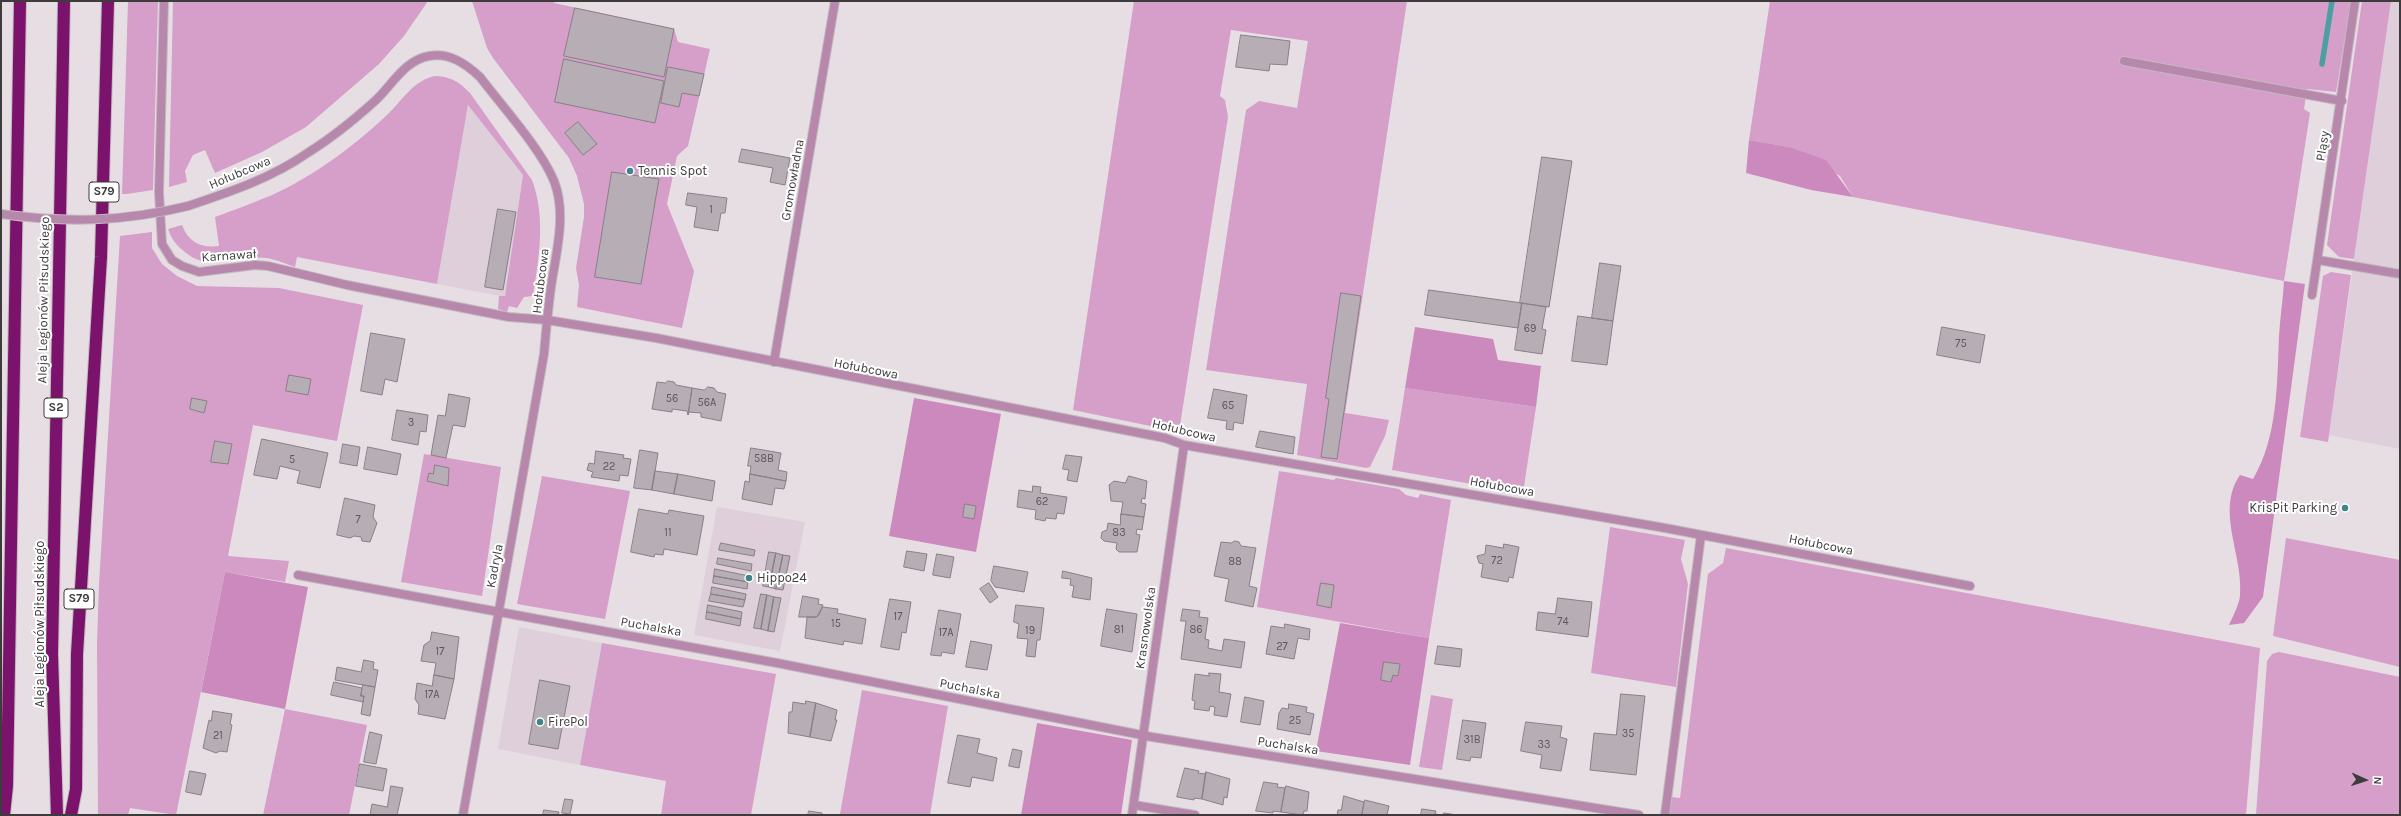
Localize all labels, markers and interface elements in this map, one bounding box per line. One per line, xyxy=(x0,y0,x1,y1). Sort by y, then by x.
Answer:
street label: Pląsy xyxy=(2313,130,2333,162)
street label: Gromowładna xyxy=(778,138,808,222)
street label: Hołubcowa xyxy=(207,153,273,193)
place label: Tennis Spot xyxy=(638,163,707,179)
marker: Tennis Spot xyxy=(625,166,635,176)
road number: S79 xyxy=(89,182,119,202)
house number: 1 xyxy=(709,203,713,217)
street label: Aleja Legionów Piłsudskiego xyxy=(35,216,53,384)
street label: Karnawał xyxy=(201,246,257,266)
street label: Hołubcowa xyxy=(529,248,553,314)
house number: 69 xyxy=(1524,322,1536,336)
house number: 75 xyxy=(1955,337,1967,351)
street label: Hołubcowa xyxy=(832,355,900,383)
house number: 56 xyxy=(666,392,678,406)
house number: 56A xyxy=(698,396,716,410)
road number: S2 xyxy=(44,398,68,418)
house number: 65 xyxy=(1222,399,1234,413)
house number: 3 xyxy=(408,416,414,430)
street label: Hołubcowa xyxy=(1150,416,1218,446)
house number: 58B xyxy=(754,452,774,466)
house number: 5 xyxy=(289,453,295,467)
house number: 22 xyxy=(603,460,615,474)
street label: Hołubcowa xyxy=(1468,474,1536,500)
house number: 62 xyxy=(1036,495,1048,509)
place label: KrisPit Parking xyxy=(2249,500,2337,516)
marker: KrisPit Parking xyxy=(2340,503,2350,513)
house number: 7 xyxy=(355,513,361,527)
house number: 11 xyxy=(664,526,672,540)
house number: 83 xyxy=(1112,526,1126,540)
street label: Hołubcowa xyxy=(1787,531,1855,559)
street label: Aleja Legionów Piłsudskiego xyxy=(32,541,48,707)
street label: Kadryla xyxy=(483,543,507,589)
house number: 72 xyxy=(1491,554,1503,568)
house number: 88 xyxy=(1228,555,1242,569)
place label: Hippo24 xyxy=(757,570,807,586)
marker: Hippo24 xyxy=(744,573,754,583)
street label: Krasnowolska xyxy=(1132,586,1160,670)
road number: S79 xyxy=(64,589,94,609)
house number: 17 xyxy=(894,610,902,624)
street label: Puchalska xyxy=(619,614,683,640)
house number: 74 xyxy=(1557,615,1569,629)
house number: 15 xyxy=(831,617,841,631)
house number: 81 xyxy=(1114,623,1124,637)
house number: 86 xyxy=(1189,623,1203,637)
house number: 19 xyxy=(1025,624,1035,638)
house number: 17A xyxy=(938,626,954,640)
house number: 27 xyxy=(1276,640,1288,654)
house number: 17 xyxy=(436,645,444,659)
street label: Puchalska xyxy=(938,675,1002,703)
house number: 17A xyxy=(424,688,440,702)
place label: FirePol xyxy=(548,714,588,730)
house number: 25 xyxy=(1289,714,1301,728)
marker: FirePol xyxy=(535,717,545,727)
house number: 35 xyxy=(1622,727,1634,741)
house number: 21 xyxy=(213,729,223,743)
street label: Puchalska xyxy=(1256,733,1320,759)
house number: 31B xyxy=(1464,733,1480,747)
house number: 33 xyxy=(1538,738,1550,752)
north arrow xyxy=(2345,760,2385,800)
text: N xyxy=(2371,776,2384,785)

